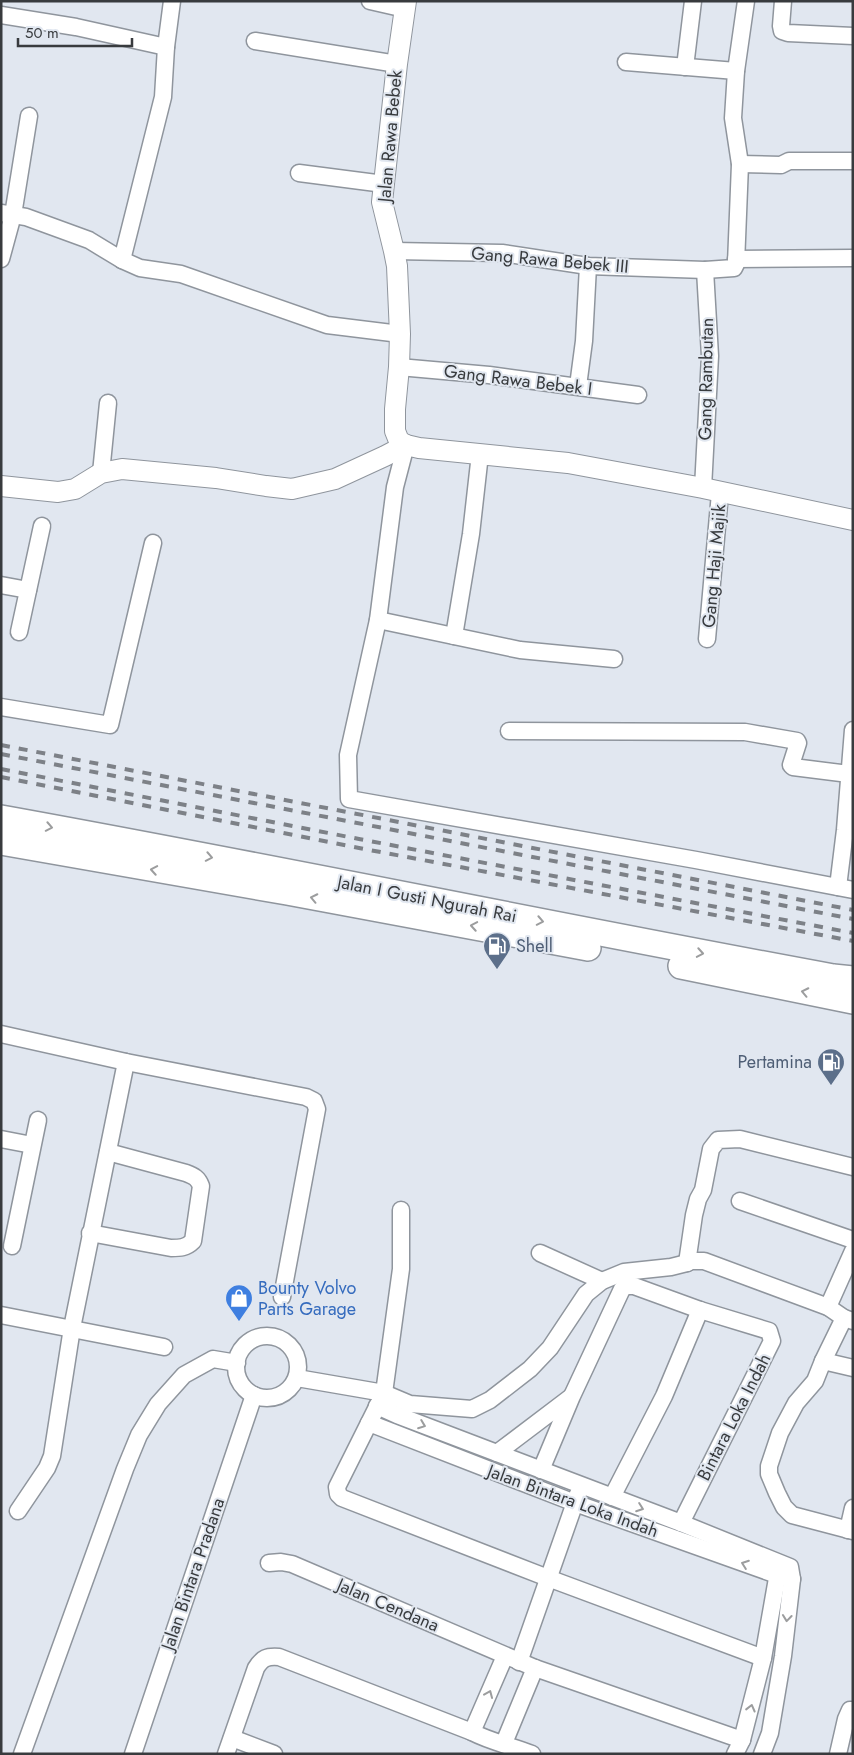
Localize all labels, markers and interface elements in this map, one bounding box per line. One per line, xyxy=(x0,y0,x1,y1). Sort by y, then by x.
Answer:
scale bar xyxy=(18,15,131,47)
text: 50 m xyxy=(25,22,59,44)
street label: Jalan Rawa Bebek xyxy=(371,69,409,205)
street label: Gang Rawa Bebek III xyxy=(470,240,630,280)
street label: Gang Rambutan xyxy=(692,317,720,441)
street label: Gang Rawa Bebek I xyxy=(442,358,594,402)
street label: Gang Haji Majik xyxy=(696,503,732,629)
one-way arrow xyxy=(45,821,54,832)
one-way arrow xyxy=(205,851,213,861)
one-way arrow xyxy=(150,865,158,875)
street label: Jalan I Gusti Ngurah Rai xyxy=(333,868,519,929)
one-way arrow xyxy=(309,893,318,904)
one-way arrow xyxy=(536,915,545,926)
one-way arrow xyxy=(469,922,478,932)
fuel station icon: Shell xyxy=(482,931,512,970)
place label: Shell xyxy=(516,933,553,959)
one-way arrow xyxy=(695,947,704,957)
one-way arrow xyxy=(800,987,809,998)
fuel station icon: Pertamina xyxy=(816,1047,846,1086)
place label: Pertamina xyxy=(737,1049,812,1075)
place label: Bounty Volvo Parts Garage xyxy=(258,1275,356,1322)
shop icon: Bounty Volvo Parts Garage xyxy=(224,1283,254,1322)
street label: Bintara Loka Indah xyxy=(691,1349,777,1485)
one-way arrow xyxy=(417,1419,426,1429)
street label: Jalan Bintara Loka Indah xyxy=(482,1457,662,1544)
street label: Jalan Bintara Pradana xyxy=(154,1494,231,1655)
one-way arrow xyxy=(635,1502,643,1512)
one-way arrow xyxy=(742,1560,750,1570)
street label: Jalan Cendana xyxy=(331,1571,443,1638)
one-way arrow xyxy=(782,1614,793,1622)
one-way arrow xyxy=(482,1690,493,1699)
one-way arrow xyxy=(745,1704,755,1712)

